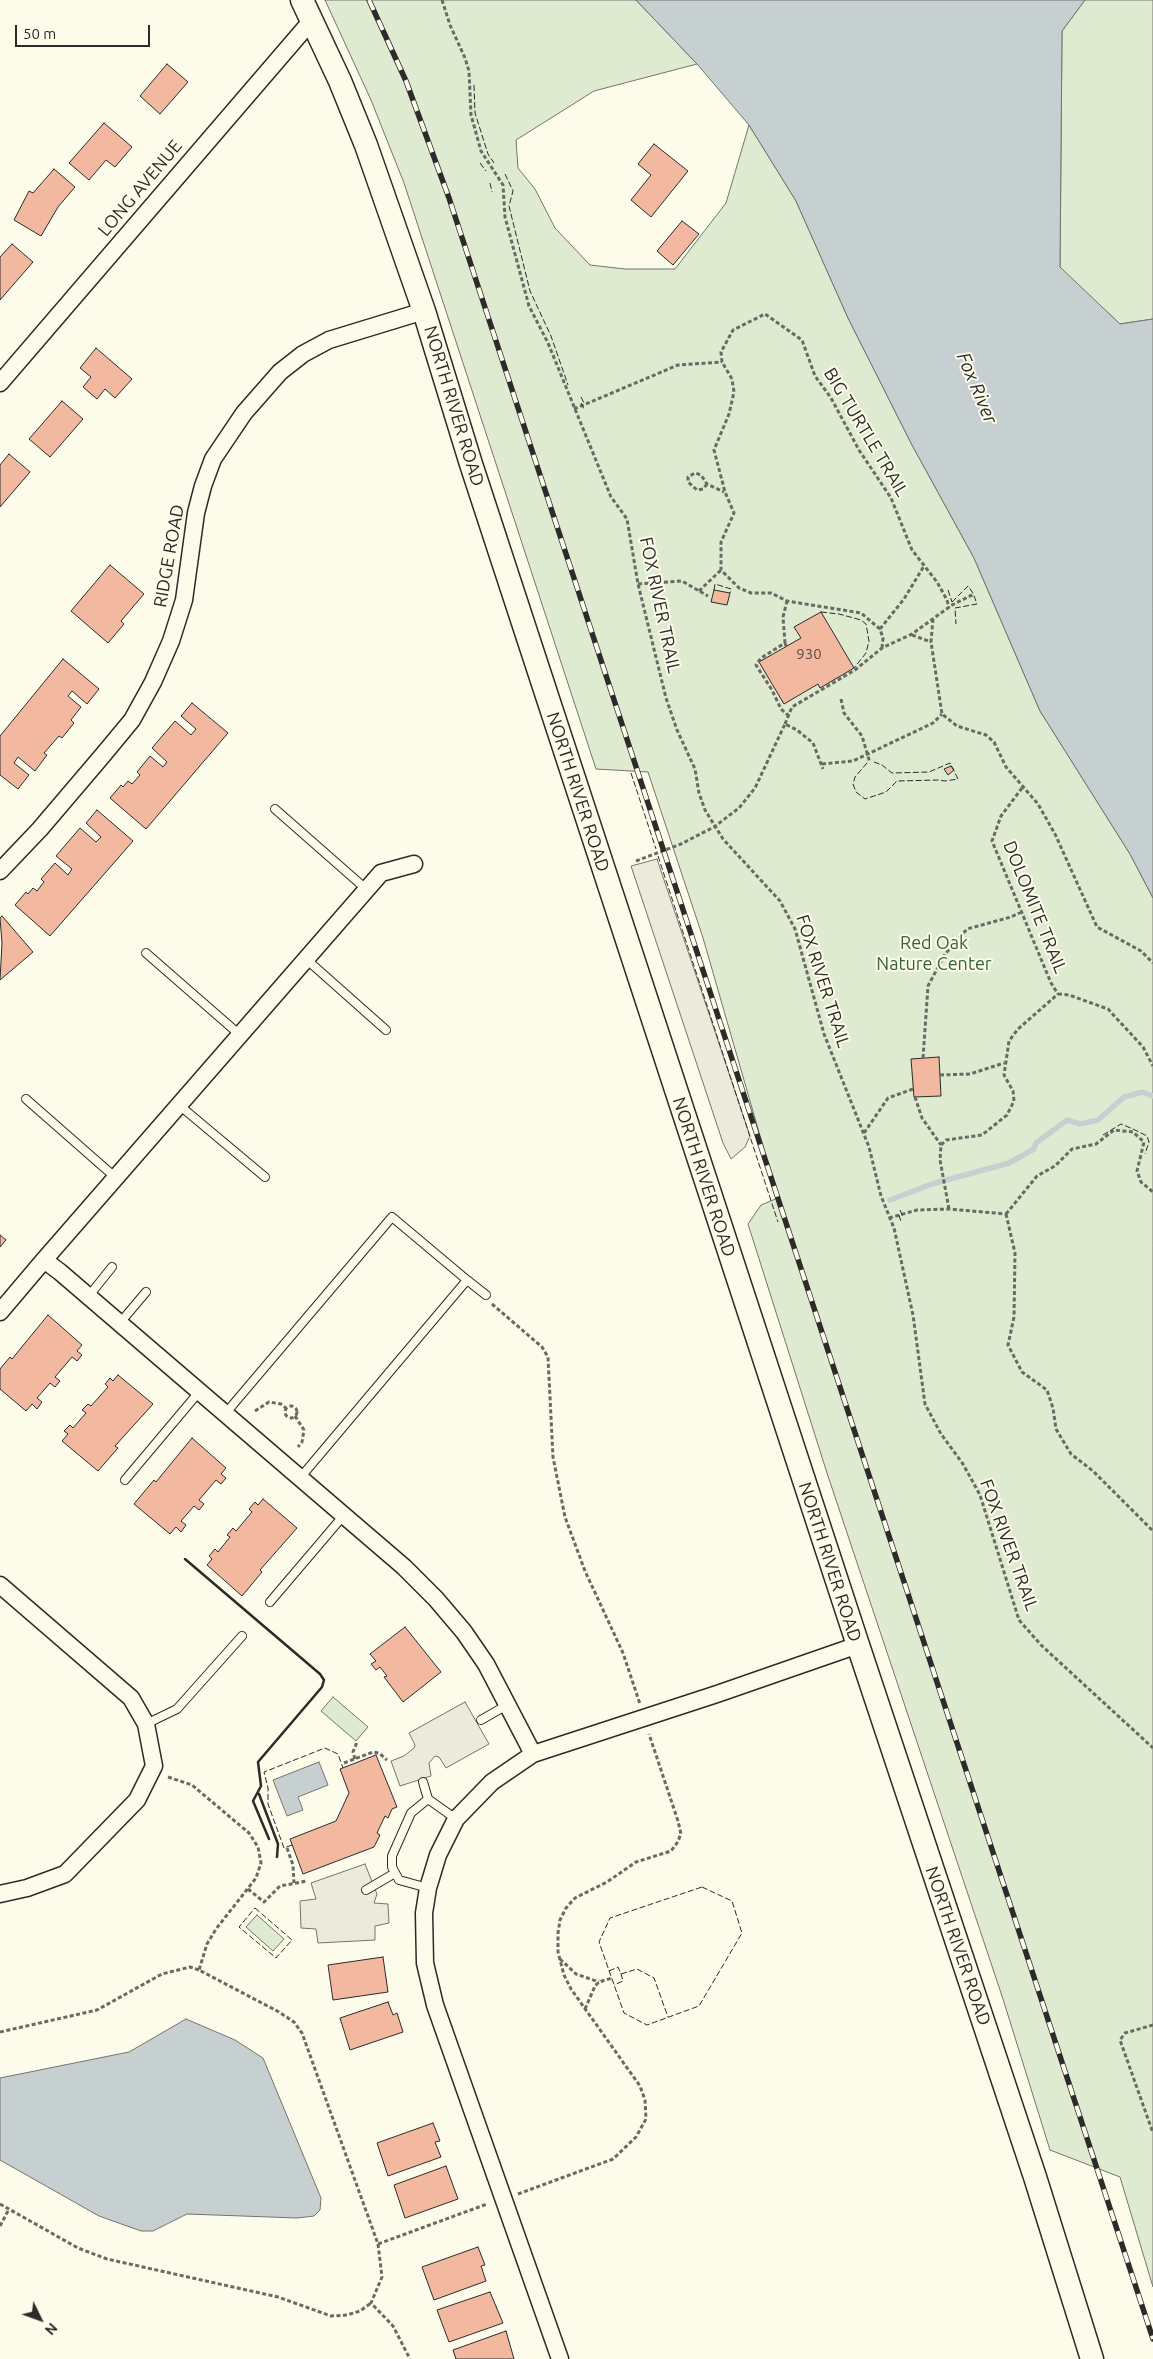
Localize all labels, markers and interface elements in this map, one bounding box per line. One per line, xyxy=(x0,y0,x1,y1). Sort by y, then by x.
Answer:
scale bar xyxy=(18,15,152,47)
text: 50 m xyxy=(23,25,56,42)
street label: LONG AVENUE xyxy=(93,135,187,241)
street label: NORTH RIVER ROAD xyxy=(419,323,489,489)
water label: Fox River xyxy=(952,349,1002,427)
street label: BIG TURTLE TRAIL xyxy=(819,364,913,500)
street label: RIDGE ROAD xyxy=(149,503,189,609)
street label: FOX RIVER TRAIL xyxy=(635,535,685,675)
house number: 930 xyxy=(796,645,822,663)
street label: NORTH RIVER ROAD xyxy=(542,709,614,875)
street label: DOLOMITE TRAIL xyxy=(999,838,1071,976)
street label: FOX RIVER TRAIL xyxy=(791,912,855,1050)
park label: Red Oak Nature Center xyxy=(876,932,992,974)
street label: NORTH RIVER ROAD xyxy=(668,1094,740,1260)
street label: FOX RIVER TRAIL xyxy=(975,1476,1043,1614)
street label: NORTH RIVER ROAD xyxy=(794,1479,866,1645)
street label: NORTH RIVER ROAD xyxy=(921,1864,995,2028)
north arrow xyxy=(15,2294,65,2344)
text: N xyxy=(42,2320,61,2338)

